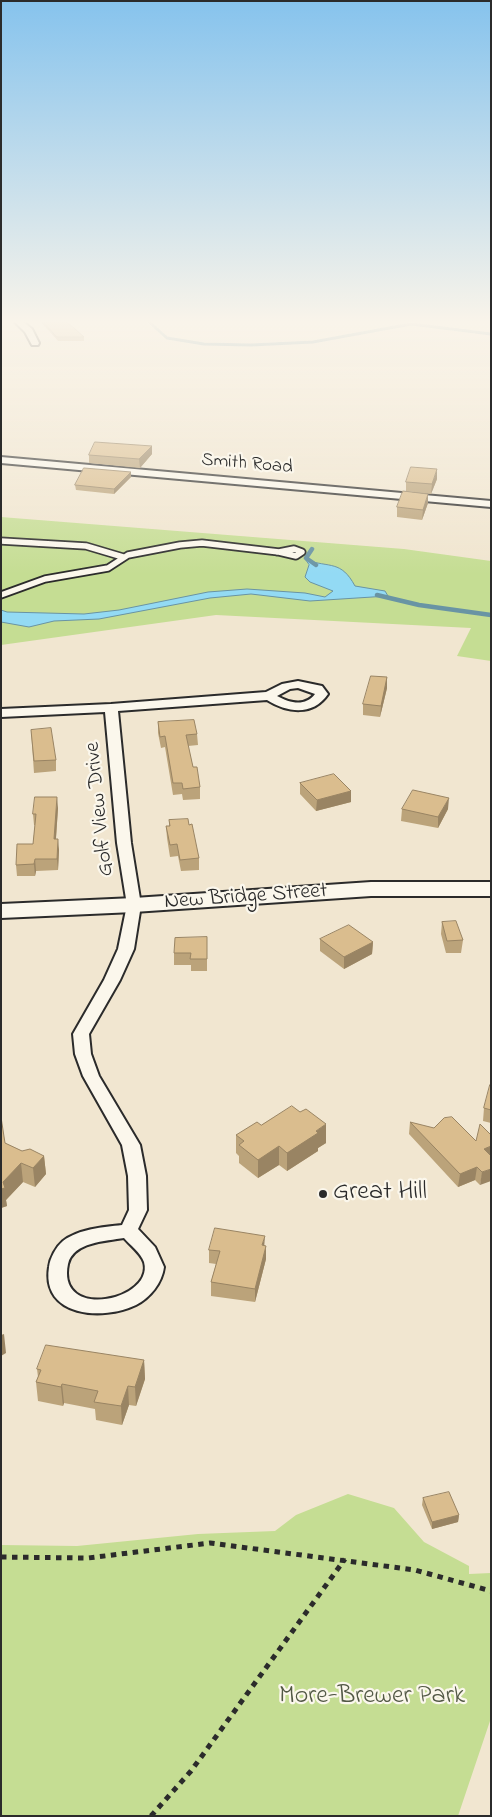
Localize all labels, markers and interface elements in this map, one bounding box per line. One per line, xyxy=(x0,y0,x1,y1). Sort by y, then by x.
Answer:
street label: Smith Road xyxy=(200,450,294,480)
street label: Golf View Drive xyxy=(81,740,121,878)
street label: New Bridge Street xyxy=(164,879,328,917)
place label: Great Hill xyxy=(333,1178,427,1210)
marker: Great Hill xyxy=(317,1188,329,1200)
park label: More-Brewer Park xyxy=(279,1682,465,1714)

